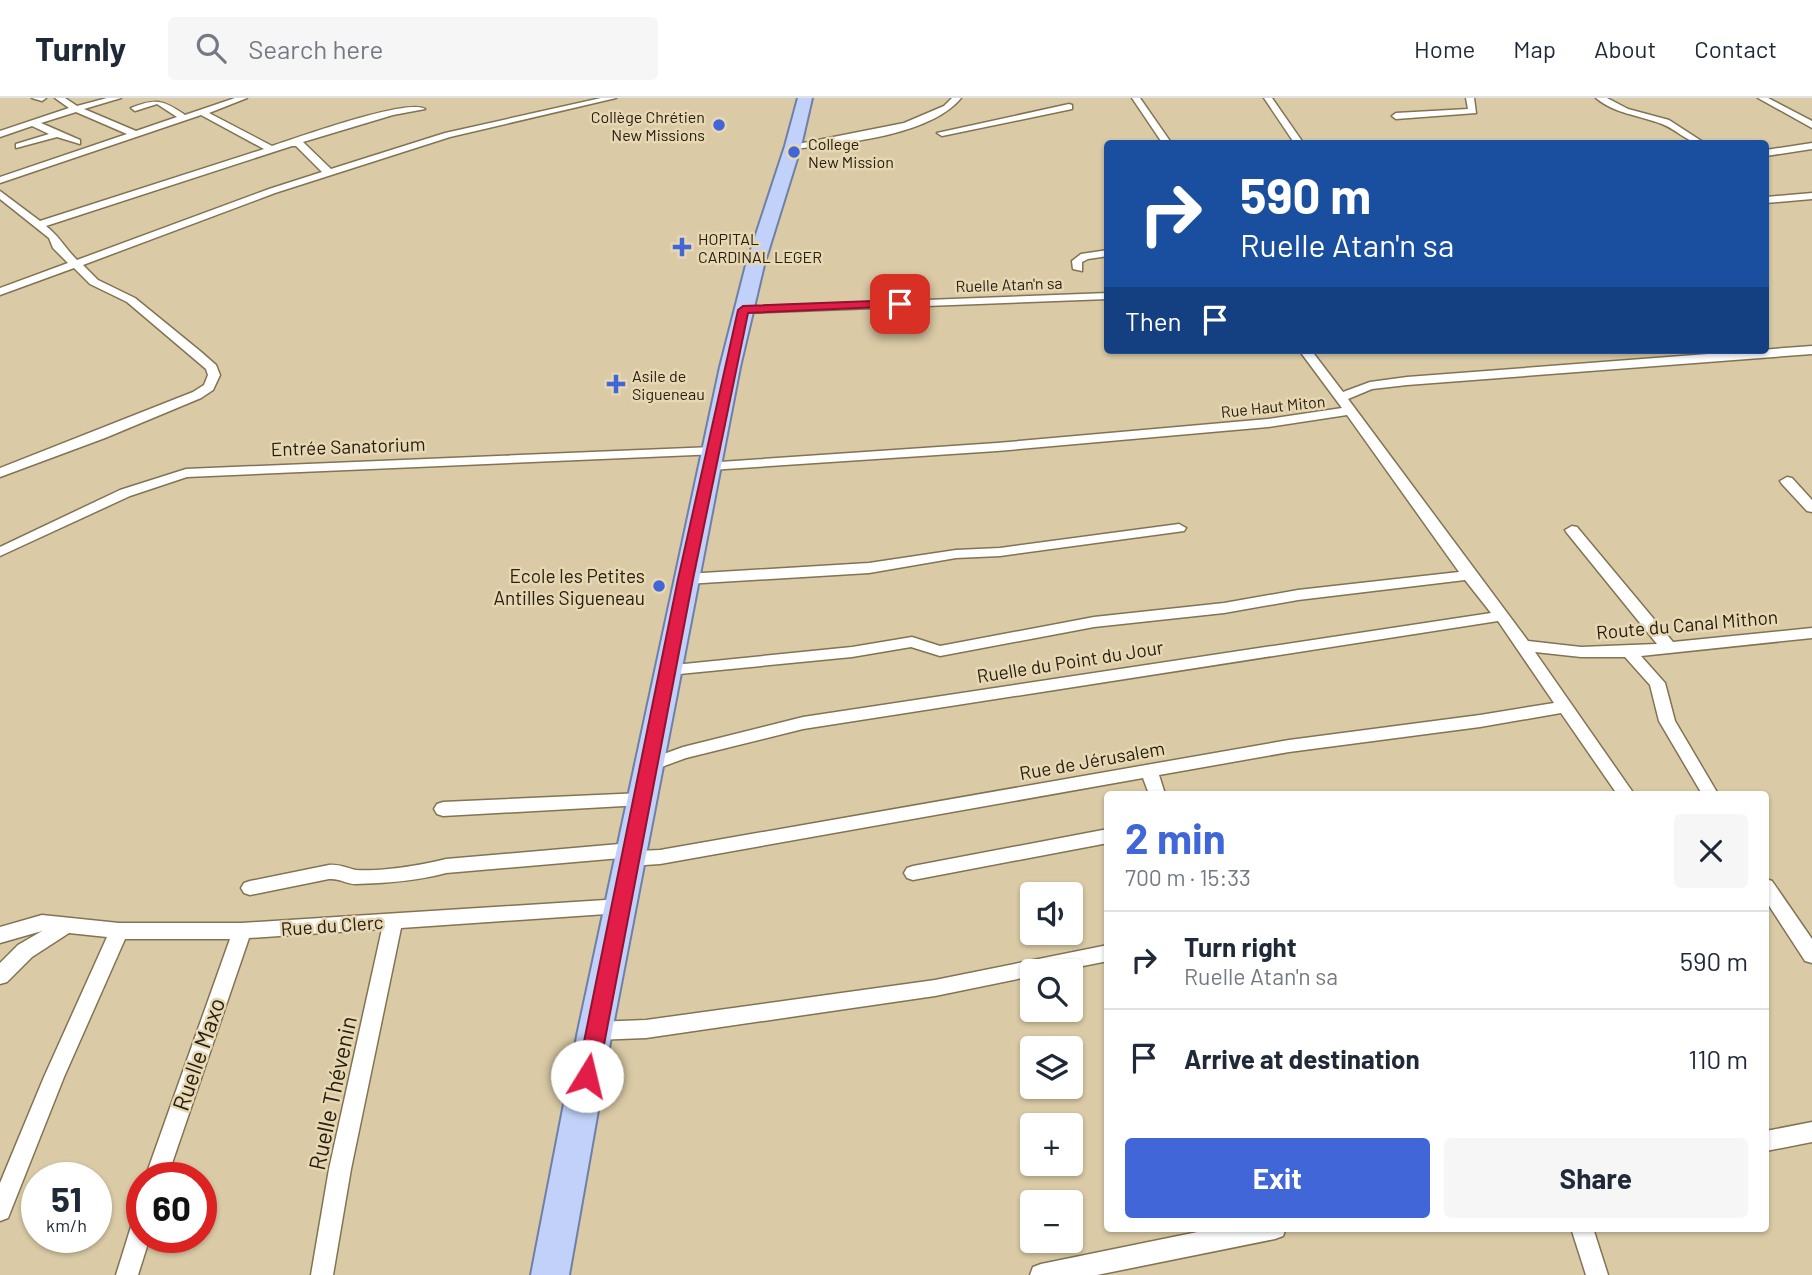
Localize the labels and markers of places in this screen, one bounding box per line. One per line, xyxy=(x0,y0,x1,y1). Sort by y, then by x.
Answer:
place label: Collège Chrétien New Missions xyxy=(591,107,705,144)
marker: Collège Chrétien New Missions xyxy=(711,117,727,133)
place label: College New Mission xyxy=(808,134,894,171)
marker: College New Mission xyxy=(786,144,802,160)
place label: HOPITAL CARDINAL LEGER xyxy=(698,229,822,266)
marker: HOPITAL CARDINAL LEGER xyxy=(672,237,692,257)
pin xyxy=(870,274,930,334)
place label: Asile de Sigueneau xyxy=(632,366,705,403)
marker: Asile de Sigueneau xyxy=(606,374,626,394)
place label: Ecole les Petites Antilles Sigueneau xyxy=(493,564,645,609)
marker: Ecole les Petites Antilles Sigueneau xyxy=(651,578,667,594)

